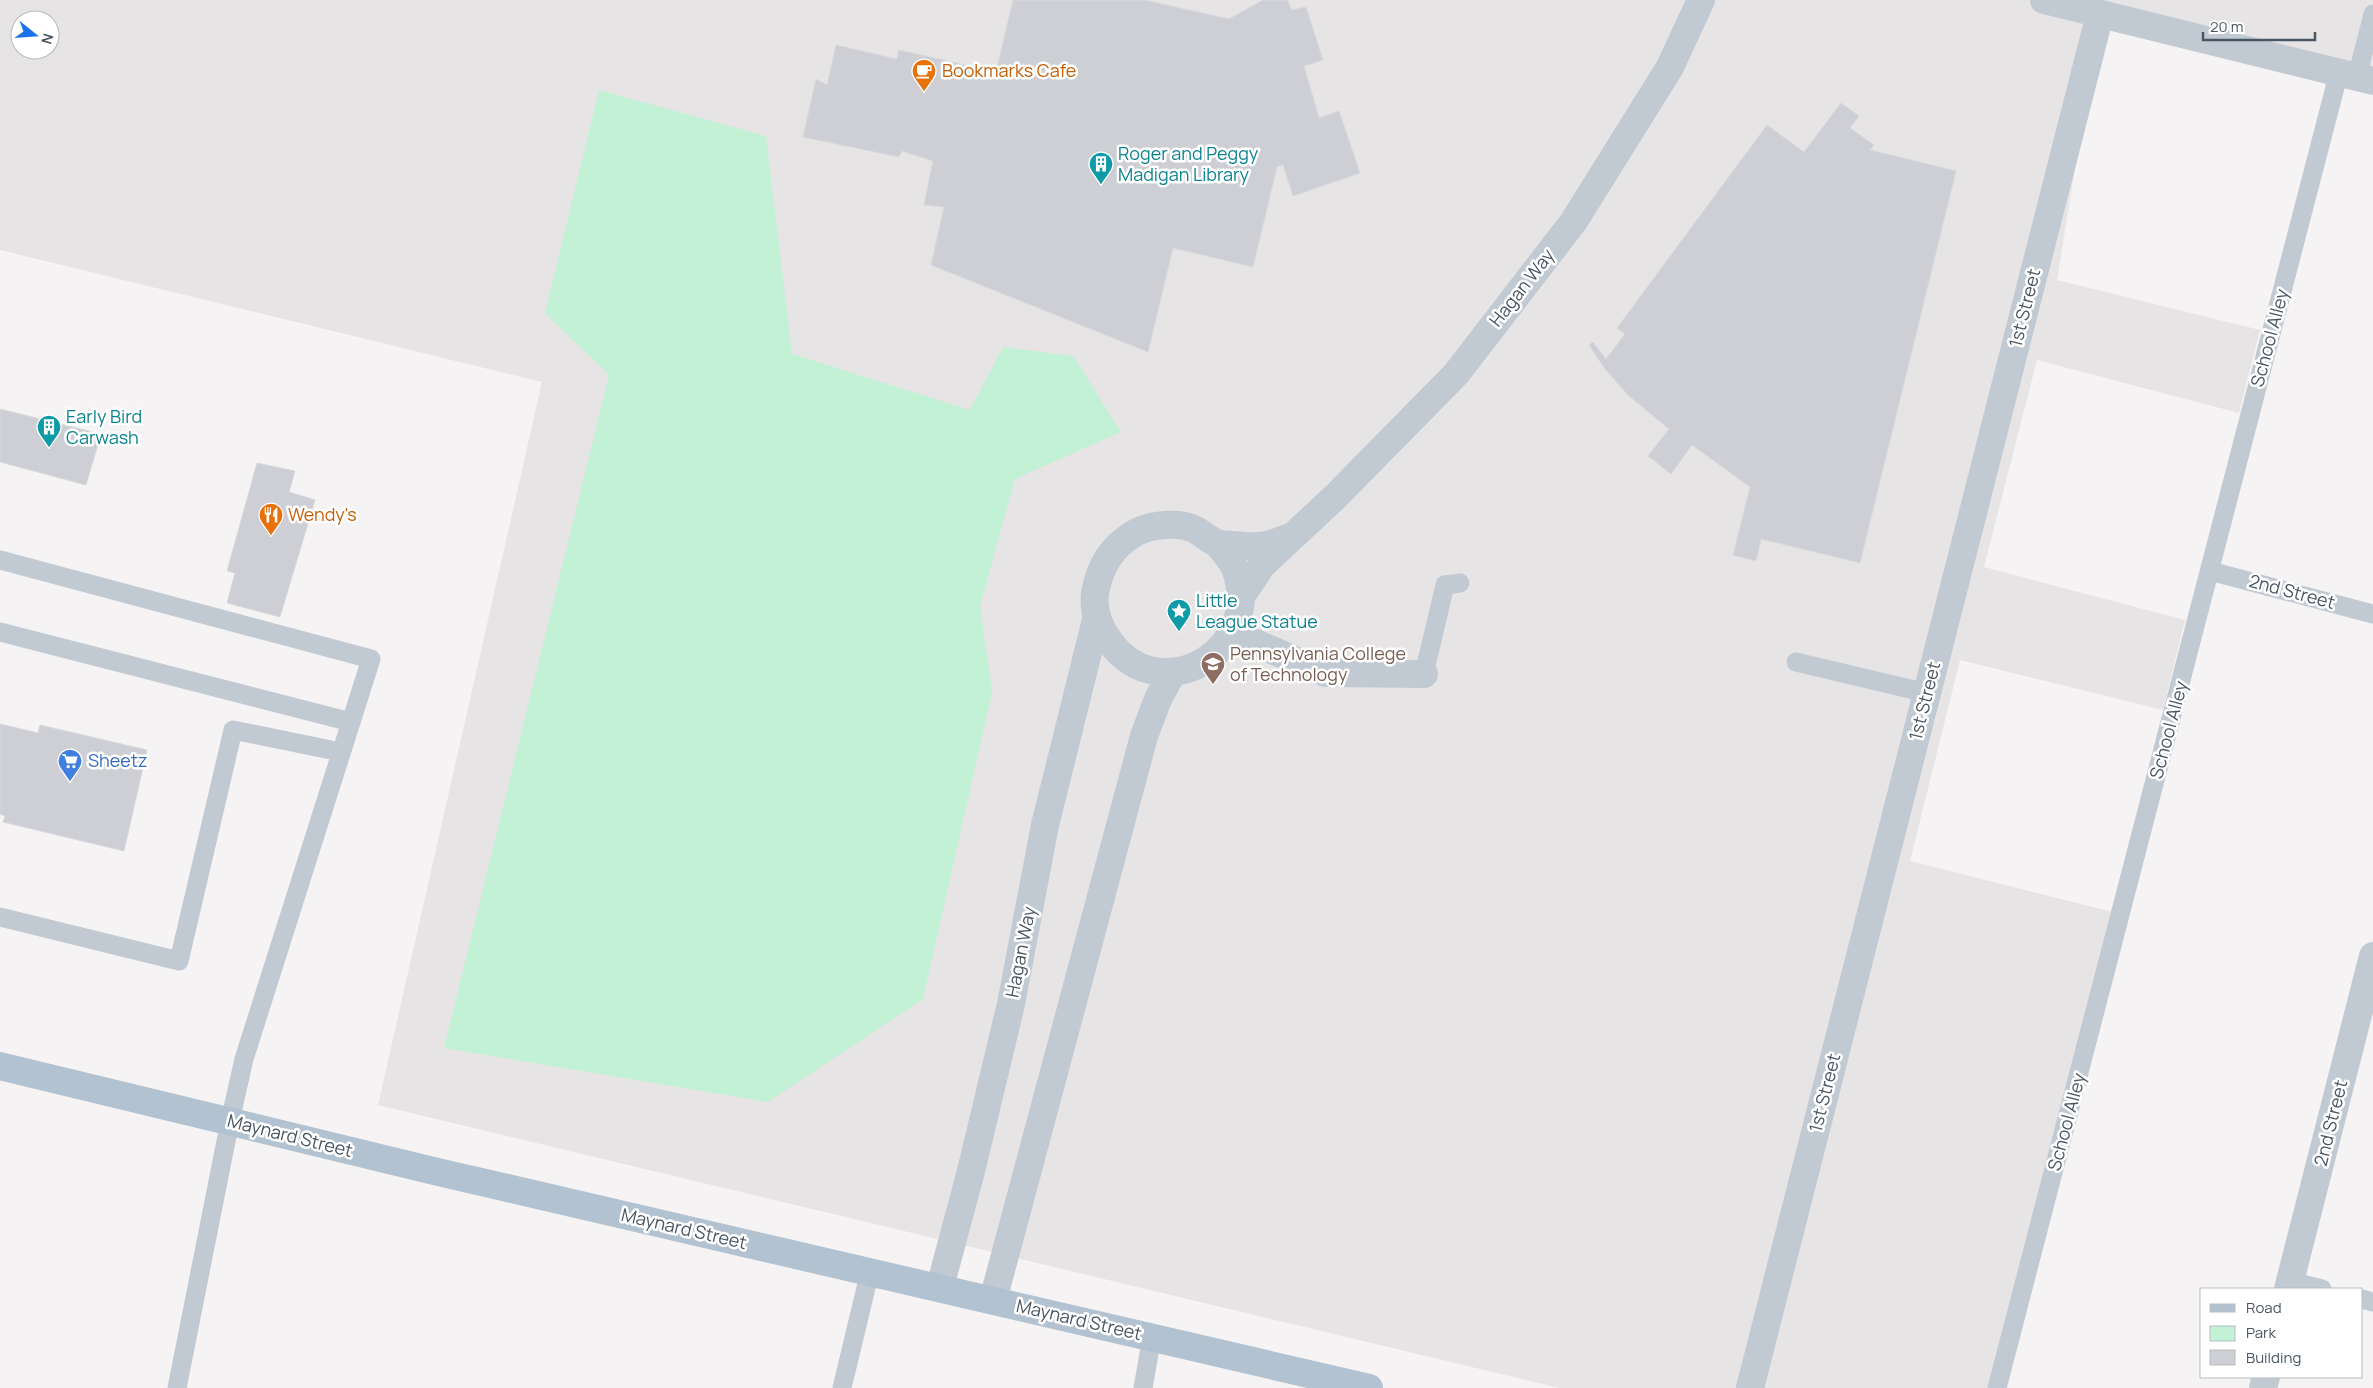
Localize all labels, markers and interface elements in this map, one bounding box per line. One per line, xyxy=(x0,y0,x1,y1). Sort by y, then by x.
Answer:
north arrow xyxy=(10,10,60,60)
scale bar xyxy=(2203,10,2316,42)
text: 20 m xyxy=(2210,16,2243,37)
text: N xyxy=(37,31,58,47)
cafe icon: Bookmarks Cafe xyxy=(911,58,937,92)
place label: Bookmarks Cafe xyxy=(942,58,1076,82)
place label: Roger and Peggy Madigan Library xyxy=(1118,141,1259,186)
building icon: Roger and Peggy Madigan Library xyxy=(1088,151,1114,185)
street label: Hagan Way xyxy=(1483,243,1559,331)
street label: 1st Street xyxy=(2003,266,2045,350)
street label: School Alley xyxy=(2244,286,2294,389)
place label: Early Bird Carwash xyxy=(66,404,142,449)
building icon: Early Bird Carwash xyxy=(36,414,62,448)
restaurant icon: Wendy's xyxy=(258,502,284,536)
place label: Wendy's xyxy=(288,502,357,526)
street label: 2nd Street xyxy=(2247,568,2338,614)
place label: Little League Statue xyxy=(1196,588,1318,633)
place icon: Little League Statue xyxy=(1166,598,1192,632)
place label: Pennsylvania College of Technology xyxy=(1230,641,1406,686)
school or university icon: Pennsylvania College of Technology xyxy=(1200,651,1226,685)
street label: 1st Street xyxy=(1903,659,1945,743)
street label: School Alley xyxy=(2143,678,2193,781)
supermarket icon: Sheetz xyxy=(57,748,83,782)
place label: Sheetz xyxy=(88,748,148,772)
street label: Hagan Way xyxy=(999,904,1041,999)
street label: 1st Street xyxy=(1803,1051,1845,1135)
street label: School Alley xyxy=(2041,1070,2091,1173)
street label: 2nd Street xyxy=(2308,1077,2352,1168)
street label: Maynard Street xyxy=(225,1108,355,1162)
street label: Maynard Street xyxy=(619,1202,749,1254)
legend xyxy=(2200,1288,2363,1378)
street label: Maynard Street xyxy=(1014,1293,1144,1345)
text: Road xyxy=(2246,1297,2282,1318)
text: Park xyxy=(2246,1322,2276,1343)
text: Building xyxy=(2246,1347,2301,1368)

